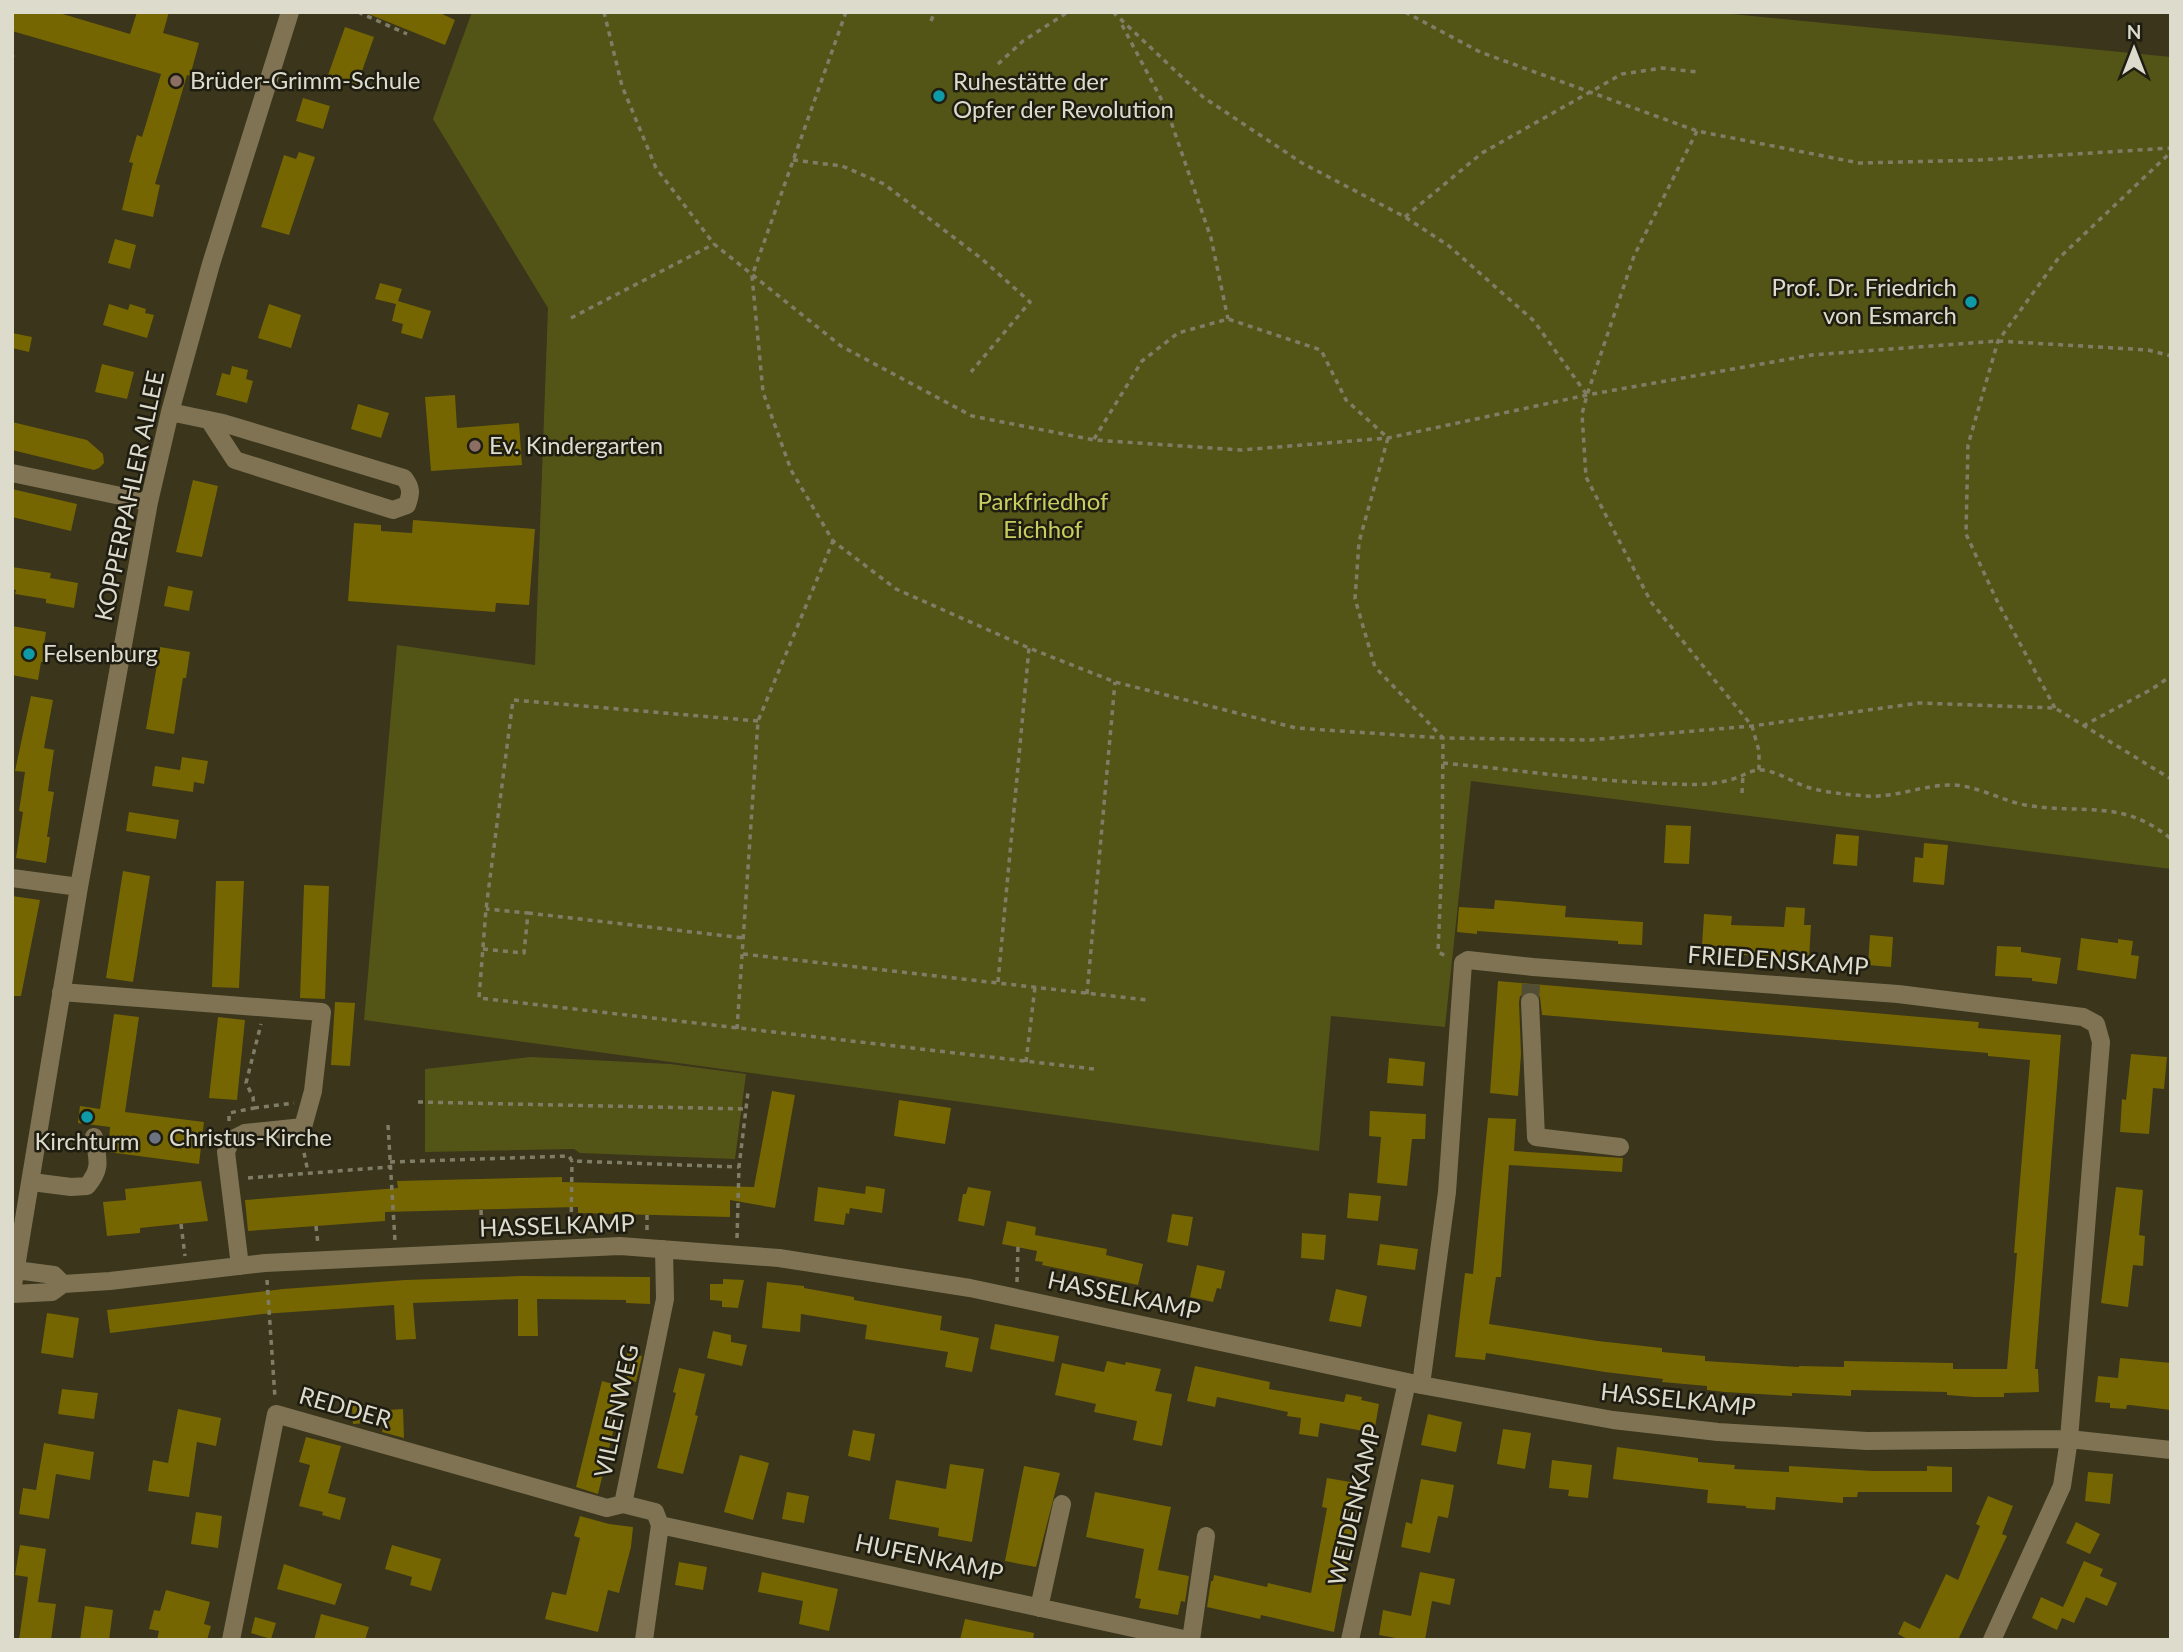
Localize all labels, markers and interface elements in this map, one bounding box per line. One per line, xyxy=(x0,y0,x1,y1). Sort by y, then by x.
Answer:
north arrow xyxy=(2099,14,2169,84)
text: N xyxy=(2127,20,2141,43)
place label: Brüder-Grimm-Schule xyxy=(190,65,420,94)
place label: Ruhestätte der Opfer der Revolution xyxy=(953,66,1174,123)
marker: Brüder-Grimm-Schule xyxy=(168,73,184,89)
marker: Ruhestätte der Opfer der Revolution xyxy=(931,88,947,104)
place label: Prof. Dr. Friedrich von Esmarch xyxy=(1771,272,1957,329)
marker: Prof. Dr. Friedrich von Esmarch xyxy=(1963,294,1979,310)
street label: KOPPERPAHLER ALLEE xyxy=(88,368,169,623)
place label: Ev. Kindergarten xyxy=(489,430,663,459)
marker: Ev. Kindergarten xyxy=(467,438,483,454)
park label: Parkfriedhof Eichhof xyxy=(977,486,1109,543)
place label: Felsenburg xyxy=(43,638,158,667)
marker: Felsenburg xyxy=(21,646,37,662)
street label: FRIEDENSKAMP xyxy=(1687,939,1870,980)
marker: Kirchturm xyxy=(79,1109,95,1125)
place label: Christus-Kirche xyxy=(169,1122,332,1151)
place label: Kirchturm xyxy=(34,1126,140,1155)
marker: Christus-Kirche xyxy=(147,1130,163,1146)
street label: HASSELKAMP xyxy=(479,1207,635,1242)
street label: HASSELKAMP xyxy=(1045,1264,1203,1325)
street label: VILLENWEG xyxy=(587,1341,644,1480)
street label: HASSELKAMP xyxy=(1599,1376,1757,1421)
street label: REDDER xyxy=(296,1380,395,1433)
street label: WEIDENKAMP xyxy=(1321,1421,1386,1588)
street label: HUFENKAMP xyxy=(853,1527,1006,1586)

